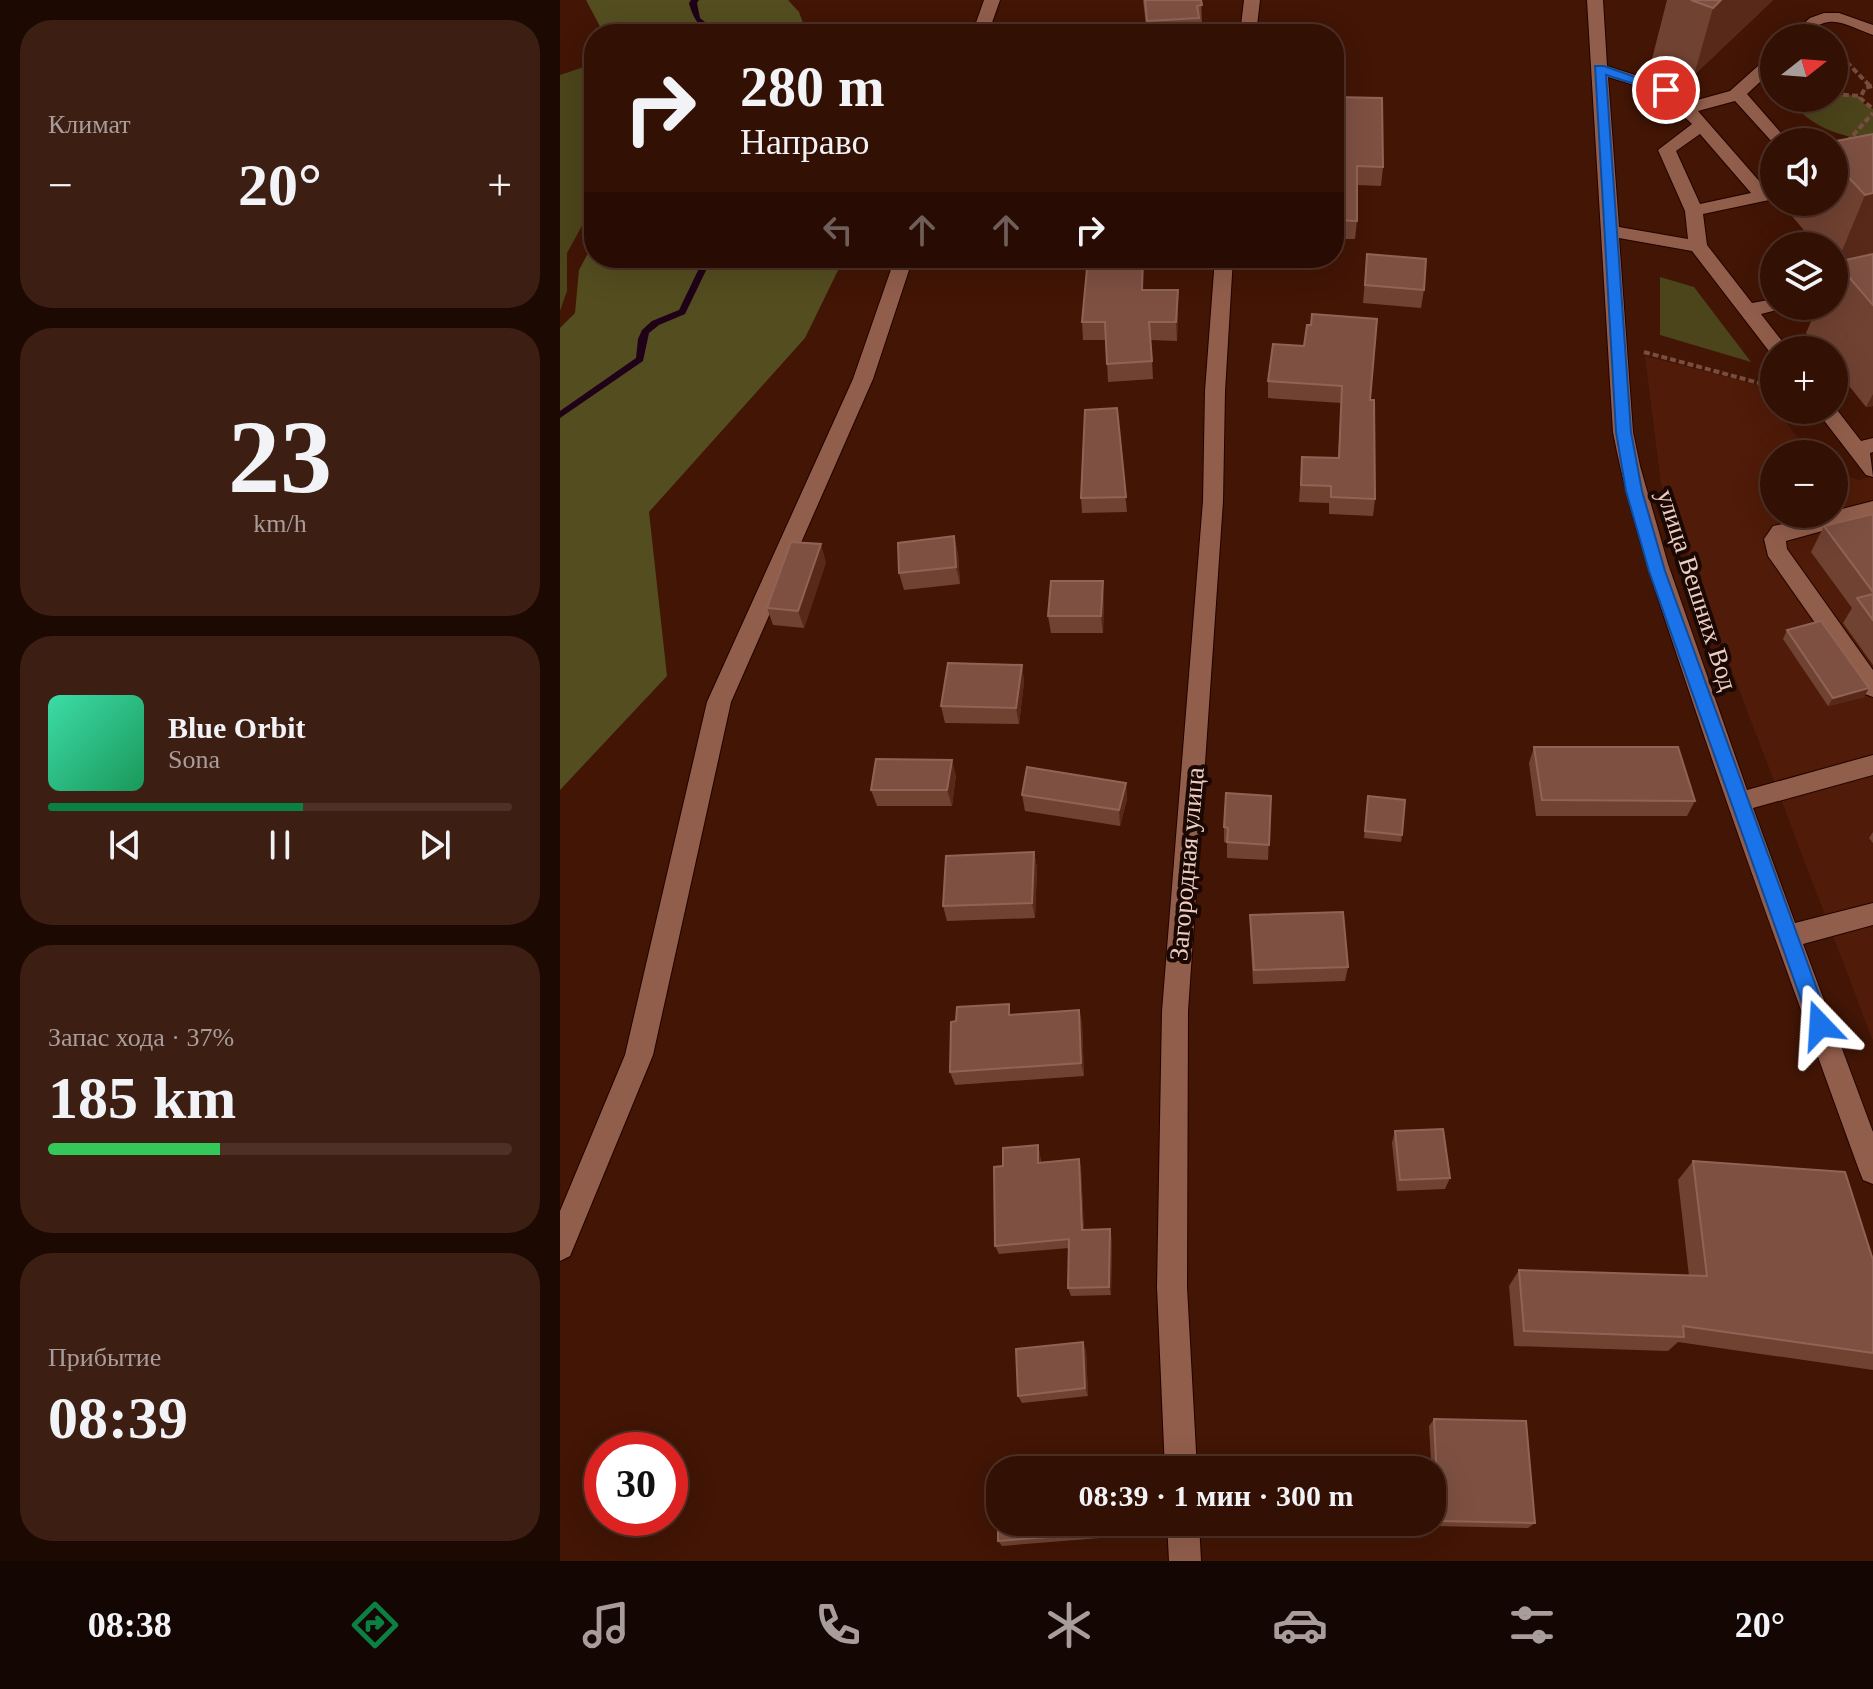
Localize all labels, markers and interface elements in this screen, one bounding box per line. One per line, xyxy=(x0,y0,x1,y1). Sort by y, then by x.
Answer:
north arrow xyxy=(1760,24,1848,112)
map controls xyxy=(1760,24,1848,528)
icon: right xyxy=(608,56,712,160)
text: 280 m xyxy=(740,56,885,118)
pin xyxy=(1632,56,1700,124)
icon: arrive xyxy=(1644,68,1688,112)
text: Климат xyxy=(48,110,131,139)
text: Направо xyxy=(740,122,870,162)
button: sound xyxy=(1760,128,1848,216)
text: 20° xyxy=(238,152,322,218)
text: − xyxy=(48,161,73,210)
text: + xyxy=(487,161,512,210)
icon: left xyxy=(816,208,860,252)
icon: ahead xyxy=(900,208,944,252)
icon: ahead xyxy=(984,208,1028,252)
icon: right xyxy=(1068,208,1112,252)
button: layers xyxy=(1760,232,1848,320)
button: + xyxy=(1760,336,1848,424)
text: 23 xyxy=(228,399,332,514)
button: − xyxy=(1760,440,1848,528)
street label: улица Вешних Вод xyxy=(1651,486,1743,694)
text: km/h xyxy=(253,509,307,538)
text: Blue Orbit xyxy=(168,711,306,744)
text: Sona xyxy=(168,745,220,774)
street label: Загородная улица xyxy=(1164,766,1210,962)
icon: previous xyxy=(103,823,147,867)
icon: pause xyxy=(258,823,302,867)
icon: next xyxy=(413,823,457,867)
position arrow xyxy=(1778,983,1862,1067)
text: Запас хода · 37% xyxy=(48,1023,234,1052)
text: 185 km xyxy=(48,1065,236,1131)
text: Прибытие xyxy=(48,1343,161,1372)
text: 08:39 xyxy=(48,1385,188,1451)
speed limit sign: 30 xyxy=(584,1432,688,1536)
text: 08:39 · 1 мин · 300 m xyxy=(1079,1479,1354,1512)
icon: directions xyxy=(347,1597,403,1653)
icon: music xyxy=(578,1597,634,1653)
icon: phone xyxy=(810,1597,866,1653)
icon: climate xyxy=(1041,1597,1097,1653)
icon: car xyxy=(1272,1597,1328,1653)
icon: filters xyxy=(1504,1597,1560,1653)
text: 08:38 xyxy=(88,1605,172,1645)
text: 20° xyxy=(1735,1605,1785,1645)

